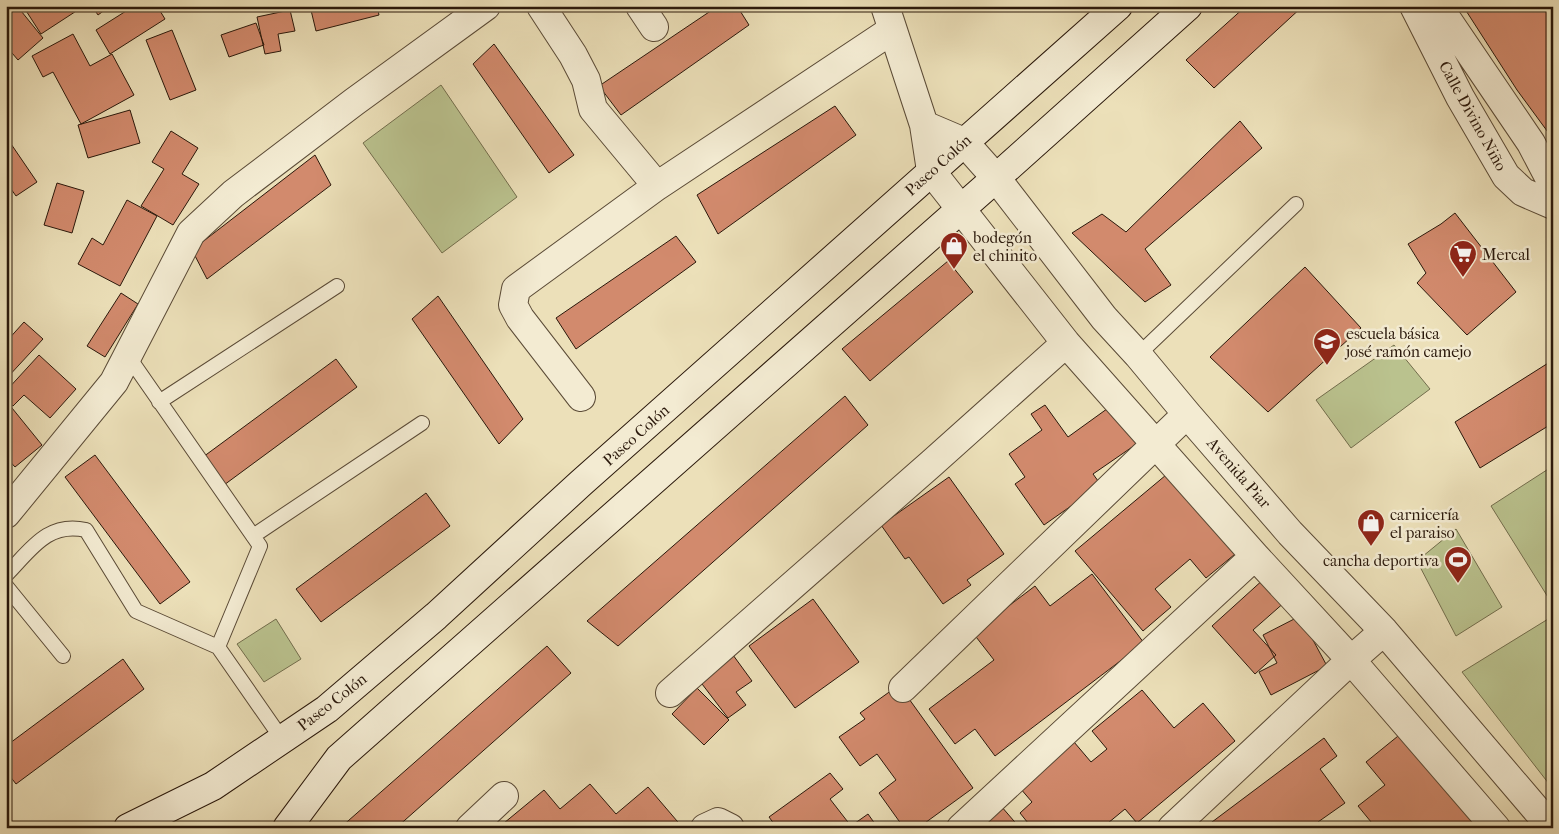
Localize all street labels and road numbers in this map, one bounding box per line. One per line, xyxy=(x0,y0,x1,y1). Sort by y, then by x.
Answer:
street label: Calle Divino Niño xyxy=(1435,58,1511,174)
street label: Paseo Colón xyxy=(901,130,976,200)
street label: Paseo Colón xyxy=(599,400,674,470)
street label: Avenida Piar xyxy=(1202,433,1275,512)
street label: Paseo Colón xyxy=(294,669,371,735)

